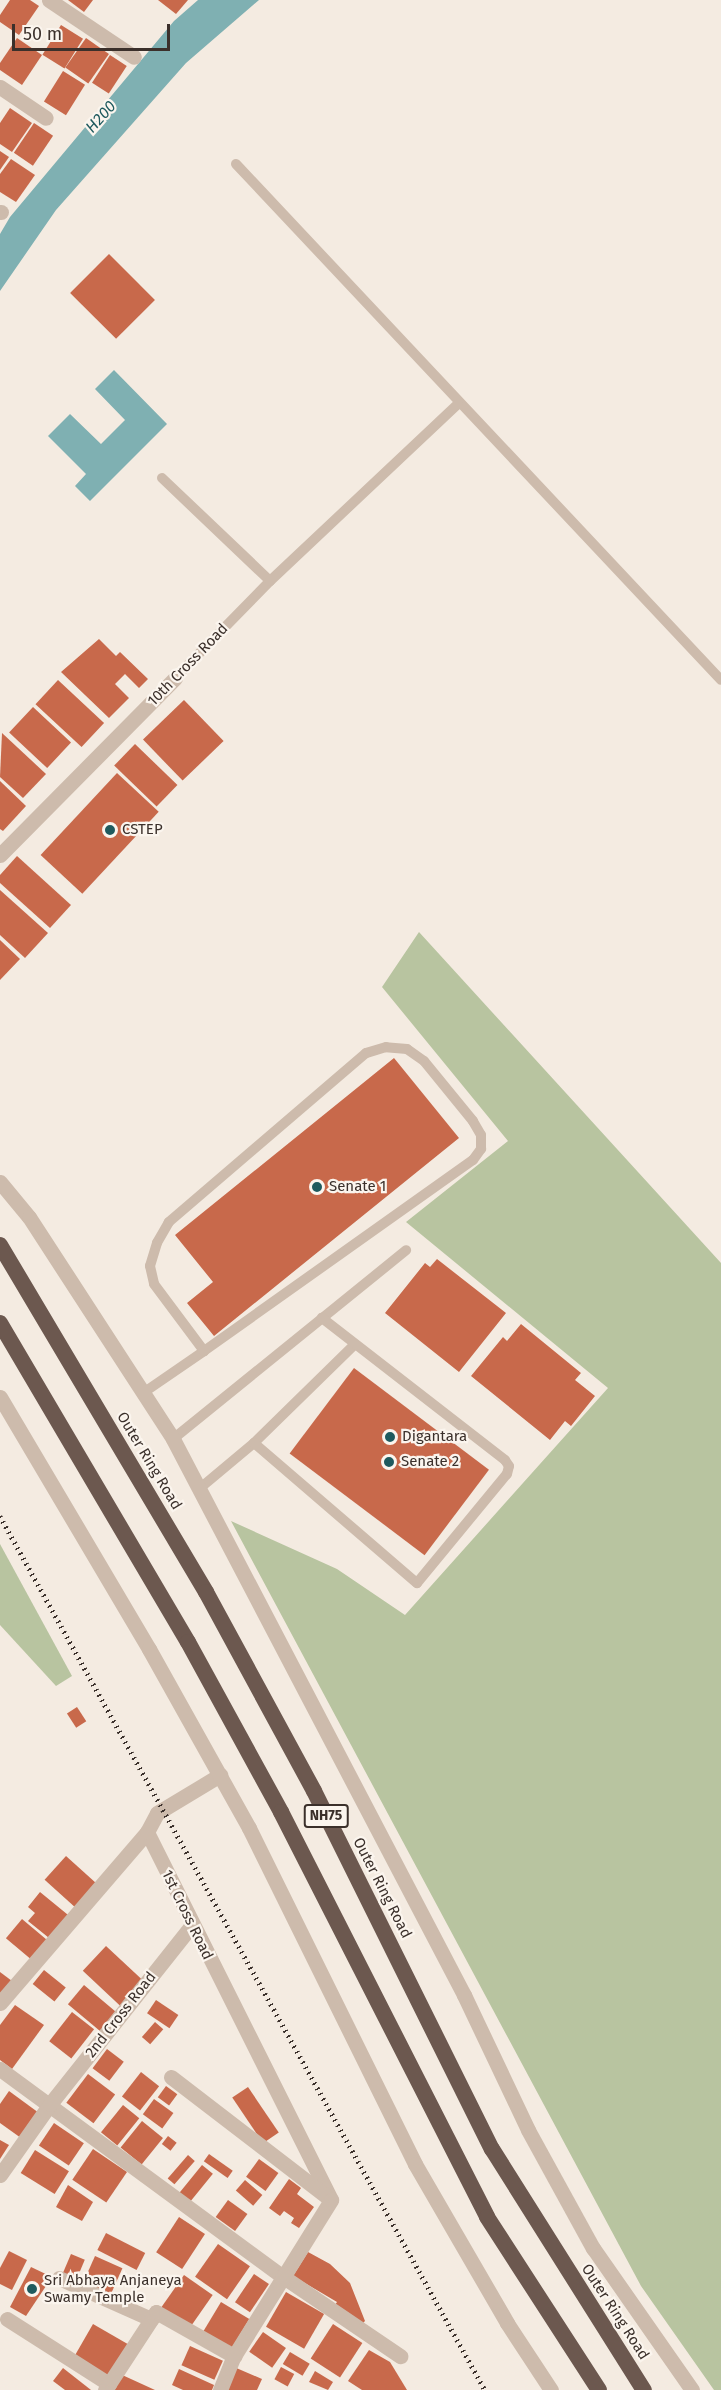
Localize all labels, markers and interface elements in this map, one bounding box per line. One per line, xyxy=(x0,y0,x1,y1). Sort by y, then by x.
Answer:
scale bar xyxy=(15,12,172,50)
text: 50 m xyxy=(23,23,62,45)
water label: H200 xyxy=(82,97,120,137)
street label: 10th Cross Road xyxy=(144,620,232,710)
place label: CSTEP xyxy=(122,821,163,839)
marker: CSTEP xyxy=(103,823,117,837)
place label: Senate 1 xyxy=(329,1178,386,1196)
marker: Senate 1 xyxy=(310,1180,324,1194)
street label: Outer Ring Road xyxy=(113,1409,185,1513)
place label: Digantara xyxy=(402,1428,467,1446)
marker: Digantara xyxy=(383,1430,397,1444)
place label: Senate 2 xyxy=(401,1453,459,1471)
marker: Senate 2 xyxy=(382,1455,396,1469)
road number: NH75 xyxy=(304,1805,348,1827)
street label: Outer Ring Road xyxy=(349,1835,415,1941)
street label: 1st Cross Road xyxy=(158,1867,216,1963)
street label: 2nd Cross Road xyxy=(82,1969,160,2061)
street label: Outer Ring Road xyxy=(577,2261,653,2363)
place label: Sri Abhaya Anjaneya Swamy Temple xyxy=(44,2271,182,2306)
marker: Sri Abhaya Anjaneya Swamy Temple xyxy=(25,2282,39,2296)

